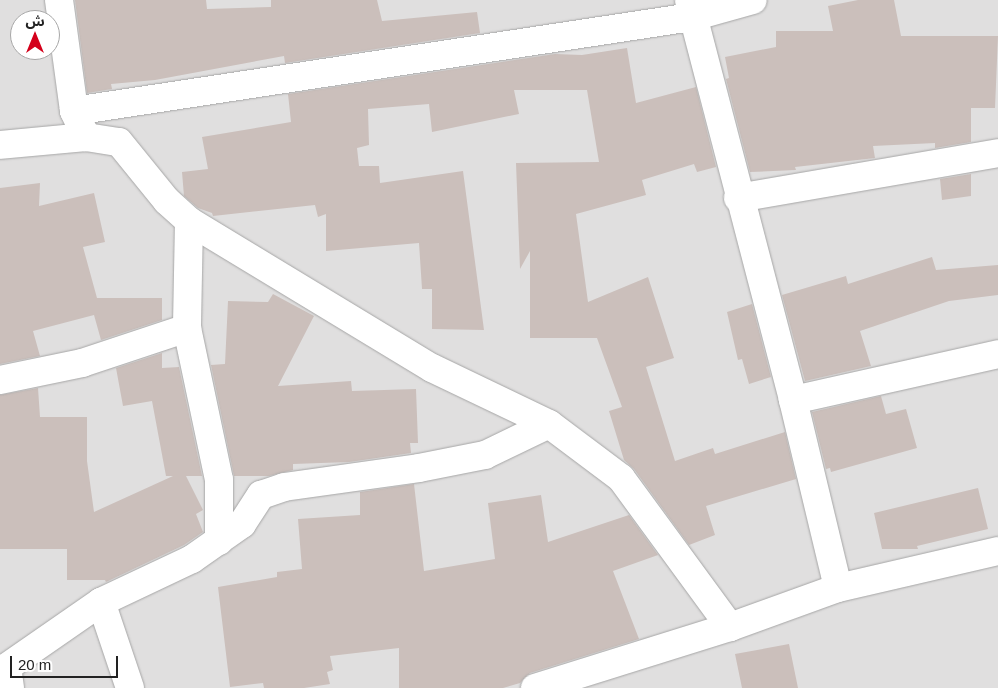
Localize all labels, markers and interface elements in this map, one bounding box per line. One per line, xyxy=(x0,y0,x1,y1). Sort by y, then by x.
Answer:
north arrow xyxy=(10,10,60,60)
text: ش xyxy=(25,13,45,29)
scale bar xyxy=(12,646,120,678)
text: 20 m xyxy=(18,656,51,673)

